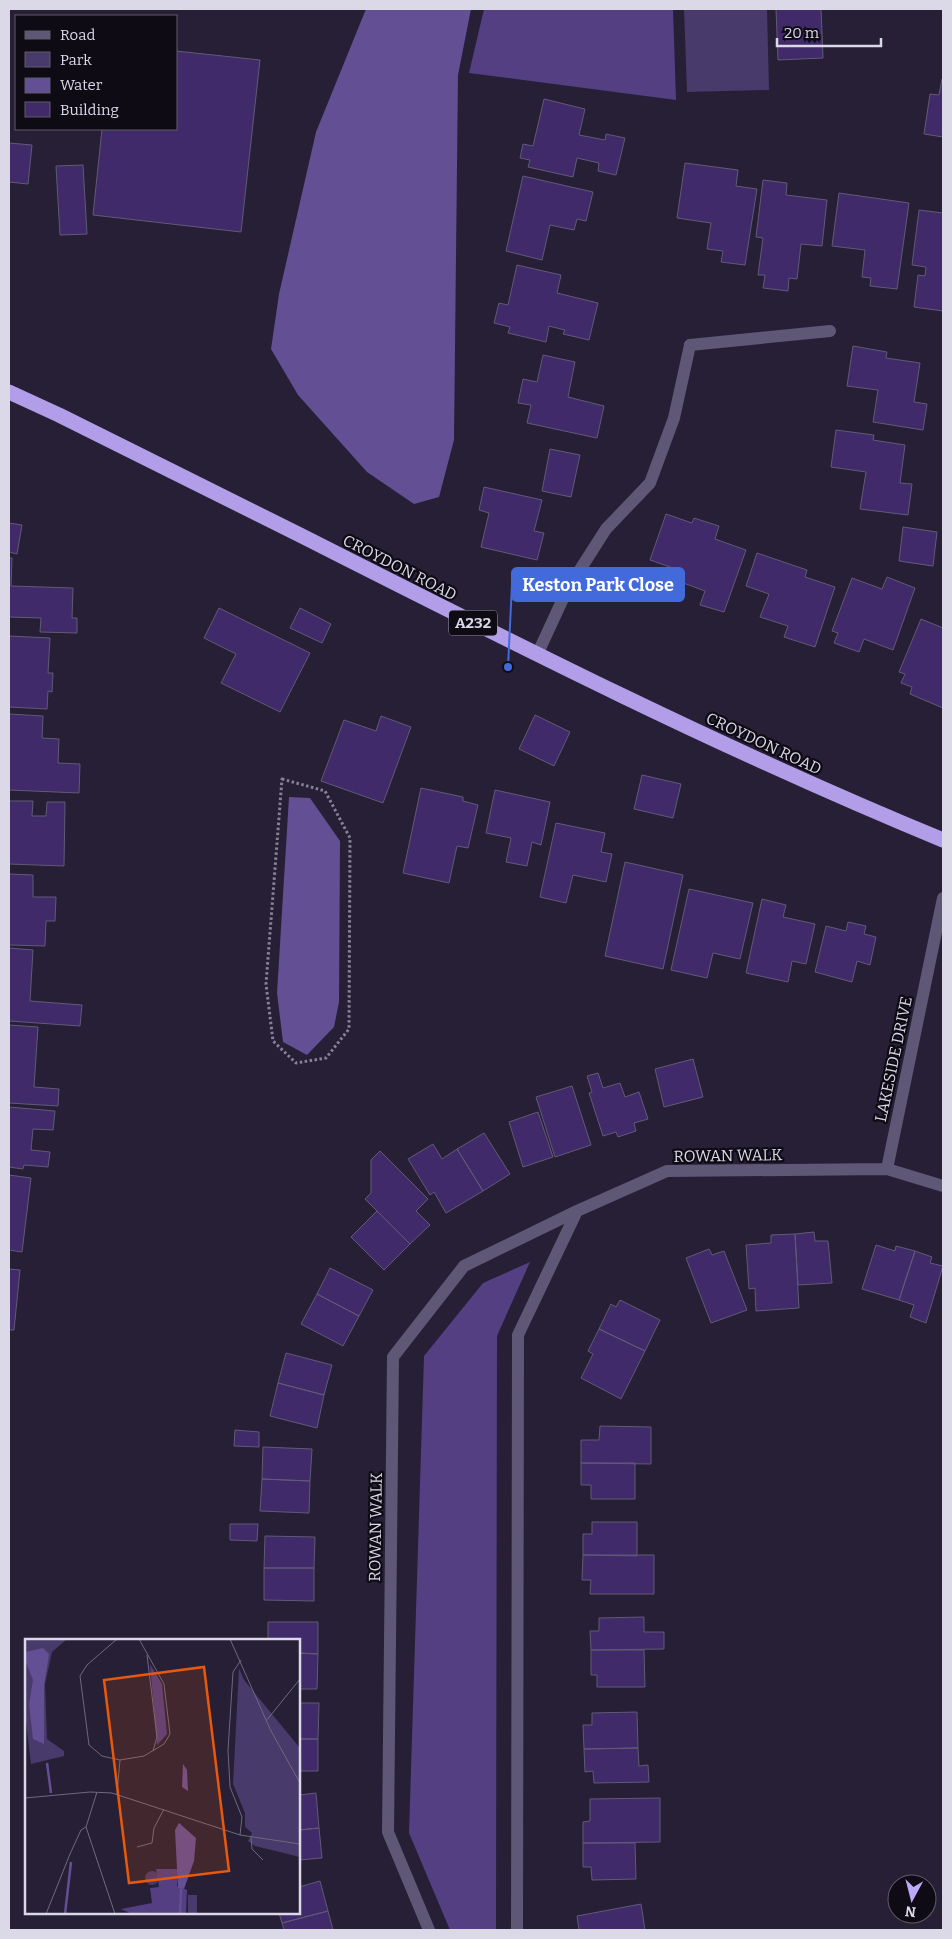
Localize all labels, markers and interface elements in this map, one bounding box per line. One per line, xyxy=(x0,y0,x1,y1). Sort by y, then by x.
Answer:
legend xyxy=(15,15,178,130)
scale bar xyxy=(777,15,881,47)
text: 20 m xyxy=(784,24,820,42)
text: Road xyxy=(60,26,95,44)
text: Park xyxy=(60,51,92,69)
text: Water xyxy=(60,76,103,94)
text: Building xyxy=(60,101,119,119)
street label: CROYDON ROAD xyxy=(340,531,460,604)
callout: Keston Park Close xyxy=(512,568,684,601)
text: Keston Park Close xyxy=(522,574,674,596)
road number: A232 xyxy=(449,610,497,636)
street label: CROYDON ROAD xyxy=(703,708,825,779)
street label: LAKESIDE DRIVE xyxy=(871,995,916,1124)
street label: ROWAN WALK xyxy=(673,1145,783,1166)
street label: ROWAN WALK xyxy=(365,1472,386,1582)
inset map xyxy=(25,1639,300,1914)
north arrow xyxy=(887,1874,937,1924)
text: N xyxy=(904,1902,917,1921)

